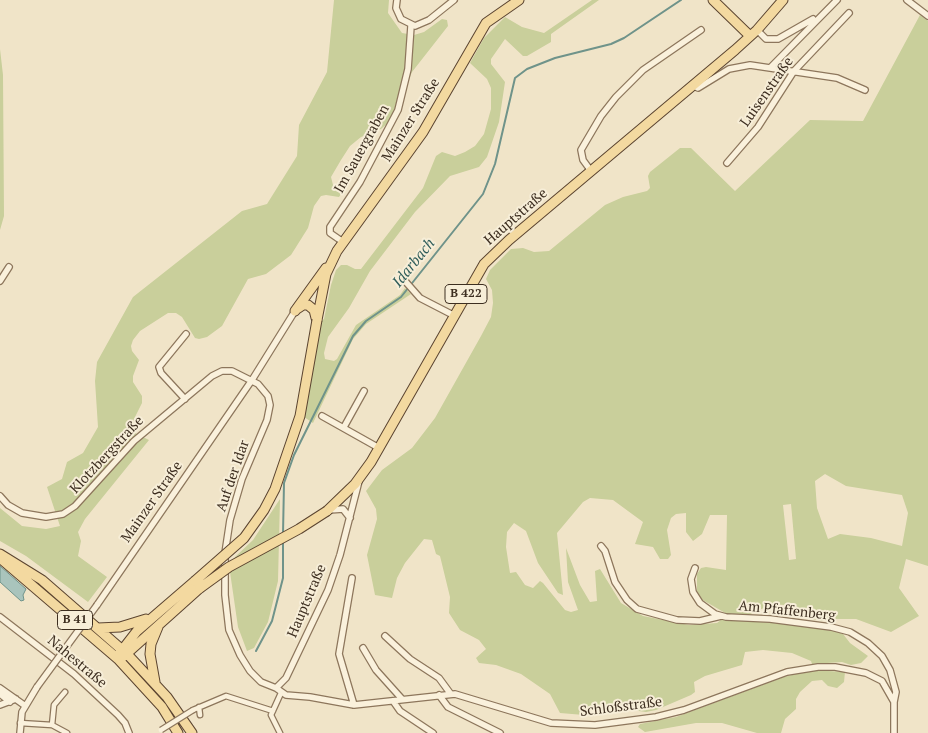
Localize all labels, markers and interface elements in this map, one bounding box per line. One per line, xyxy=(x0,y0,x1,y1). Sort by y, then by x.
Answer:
street label: Luisenstraße xyxy=(737,54,797,130)
street label: Mainzer Straße xyxy=(379,75,443,165)
street label: Im Sauergraben xyxy=(331,102,393,196)
street label: Hauptstraße xyxy=(481,185,551,249)
water label: Idarbach xyxy=(389,235,439,291)
road number: B 422 xyxy=(445,284,487,304)
street label: Klotzbergstraße xyxy=(67,413,147,497)
street label: Auf der Idar xyxy=(213,438,253,514)
street label: Mainzer Straße xyxy=(118,458,186,546)
street label: Hauptstraße xyxy=(284,562,330,640)
street label: Am Pfaffenberg xyxy=(738,598,836,624)
road number: B 41 xyxy=(58,610,92,630)
street label: Nahestraße xyxy=(44,632,110,692)
street label: Schloßstraße xyxy=(579,694,663,720)

